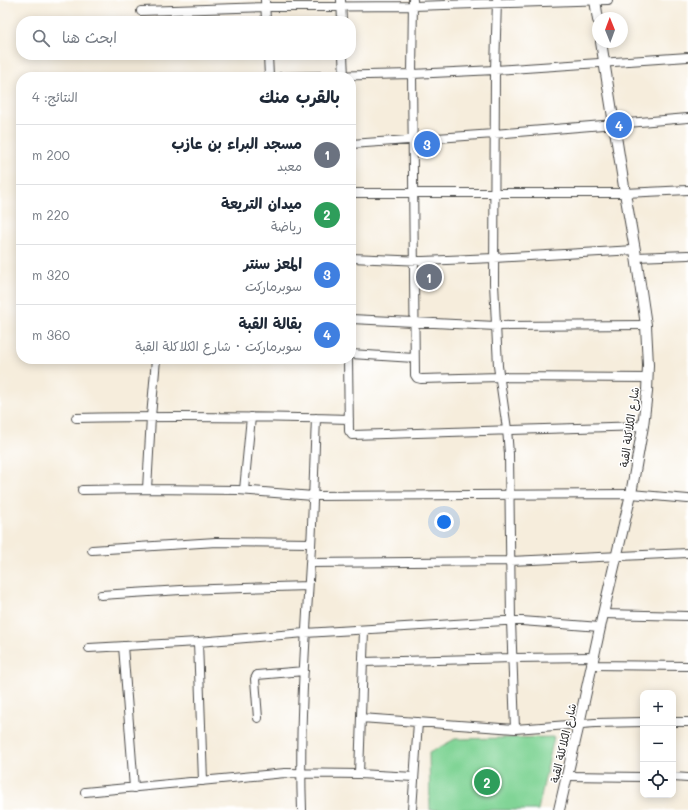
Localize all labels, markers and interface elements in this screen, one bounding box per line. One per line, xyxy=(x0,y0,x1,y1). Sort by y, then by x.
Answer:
north arrow xyxy=(592,12,628,48)
search box xyxy=(16,16,356,60)
icon: search xyxy=(30,27,52,49)
text: ابحث هنا xyxy=(62,27,117,47)
text: بالقرب منك xyxy=(259,85,340,107)
text: النتائج: 4 xyxy=(32,88,78,105)
pin: 4 xyxy=(606,110,632,140)
pin: 3 xyxy=(414,129,440,159)
text: مسجد البراء بن عازب xyxy=(171,133,302,153)
text: 200 m xyxy=(32,146,70,163)
text: 1 xyxy=(324,146,330,163)
text: معبد xyxy=(277,157,302,174)
text: ميدان التريعة xyxy=(221,193,302,213)
text: 220 m xyxy=(32,206,69,223)
text: 2 xyxy=(323,206,331,223)
text: رياضة xyxy=(271,217,302,234)
text: المعز سنتر xyxy=(244,253,302,273)
pin: 1 xyxy=(416,262,442,292)
text: 320 m xyxy=(32,266,69,283)
text: 3 xyxy=(323,266,331,283)
text: سوبرماركت xyxy=(245,277,302,294)
text: بقالة القبة xyxy=(238,313,302,333)
text: 360 m xyxy=(32,326,70,343)
text: 4 xyxy=(323,326,331,343)
text: سوبرماركت · شارع الكلاكلة القبة xyxy=(135,337,302,354)
street label: شارع الكلاكلة القبة xyxy=(616,386,644,468)
your location xyxy=(434,512,454,532)
map controls xyxy=(640,690,676,798)
button: + xyxy=(640,690,676,726)
street label: شارع الكلاكلة القبة xyxy=(547,702,581,785)
button: − xyxy=(640,726,676,762)
button: locate xyxy=(640,762,676,798)
pin: 2 xyxy=(474,767,500,797)

